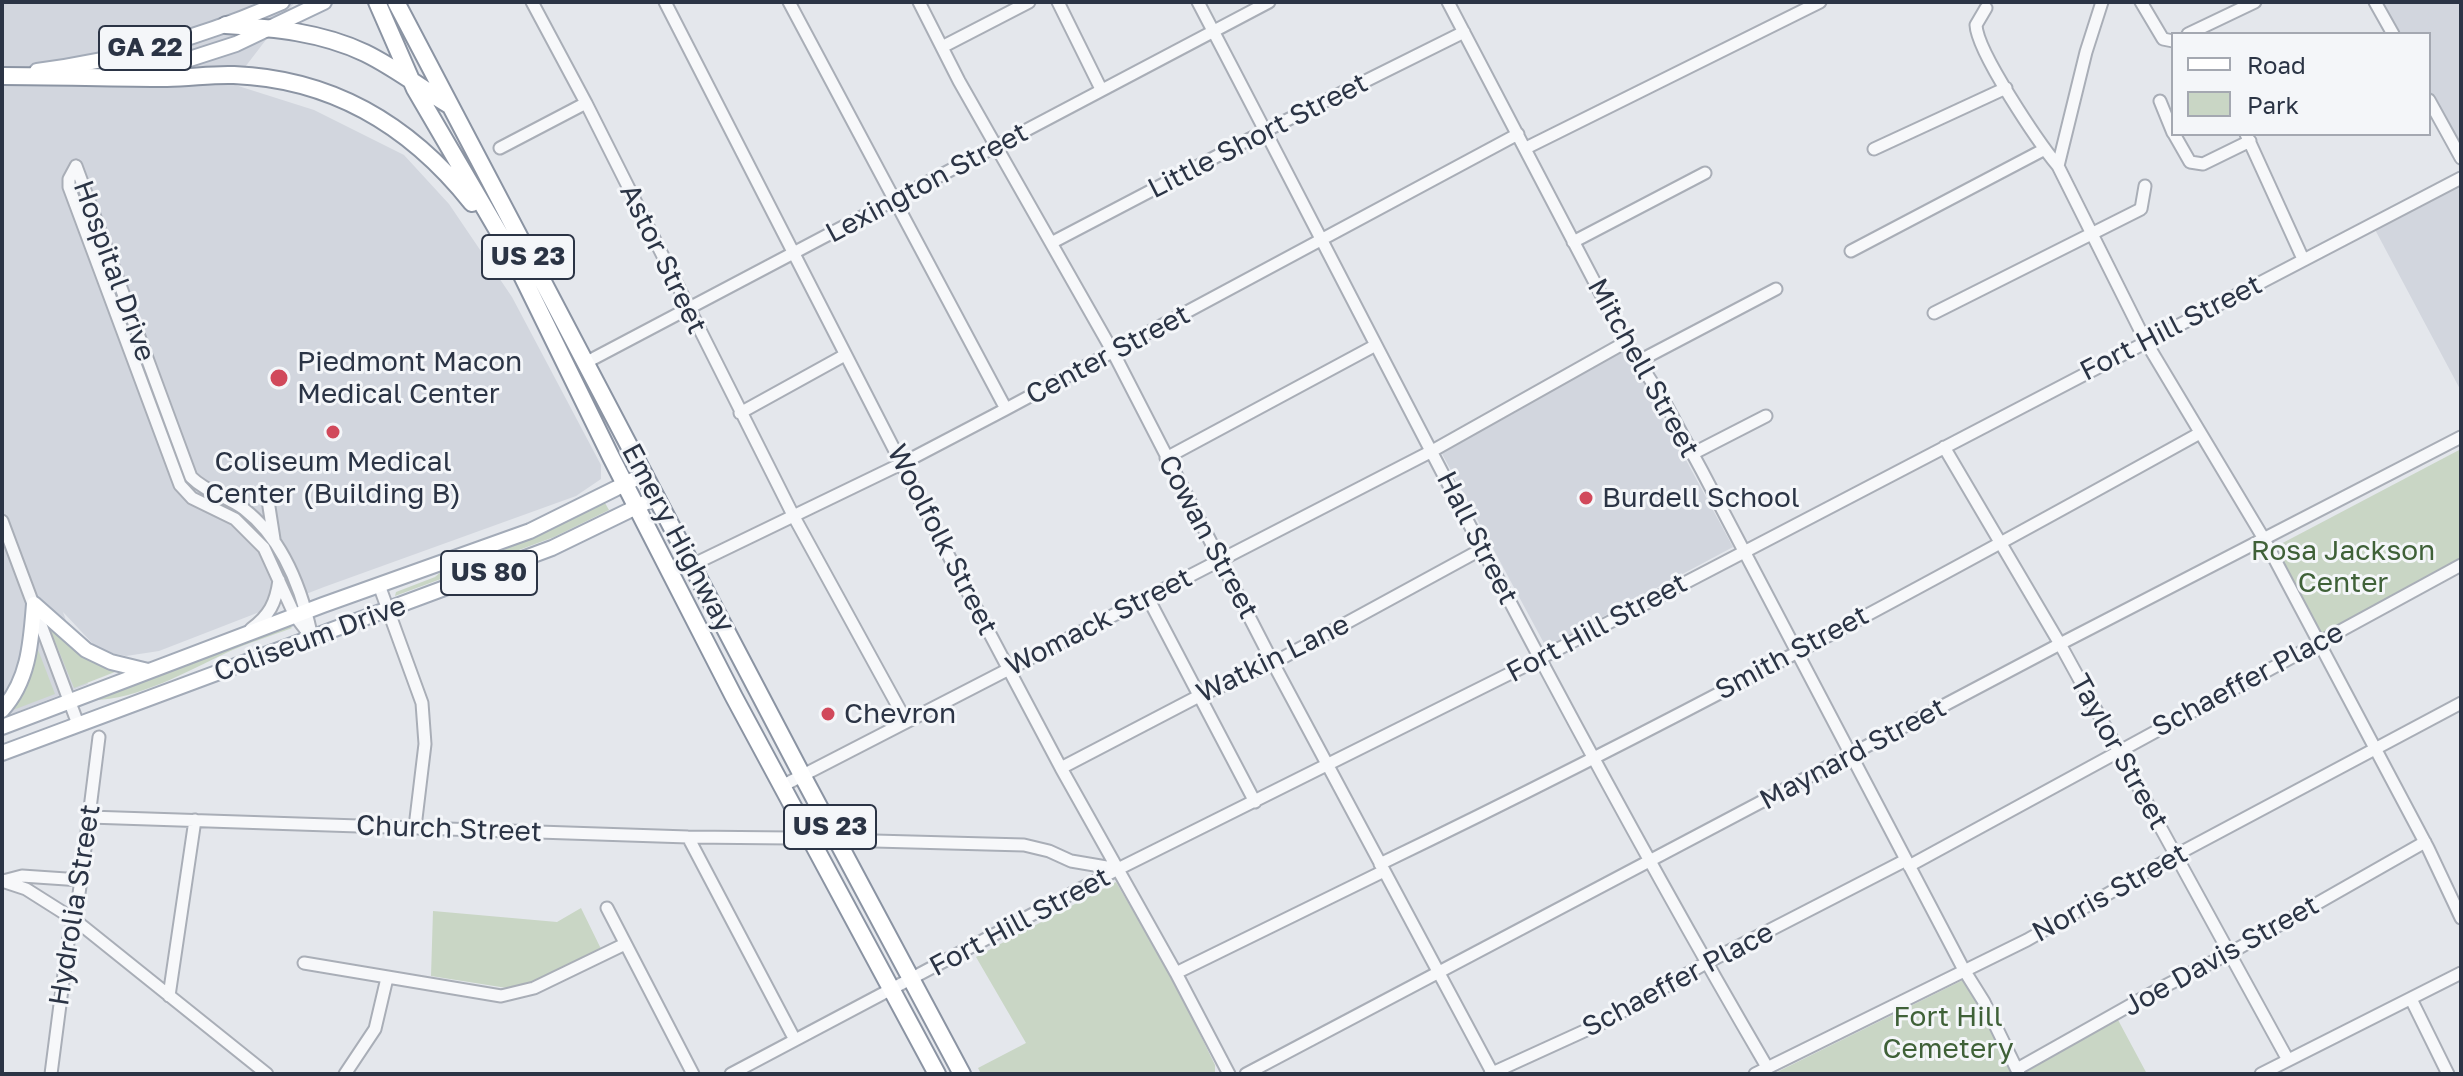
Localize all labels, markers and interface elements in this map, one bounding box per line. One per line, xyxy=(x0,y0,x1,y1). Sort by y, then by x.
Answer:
road number: GA 22 xyxy=(99,26,191,70)
legend xyxy=(2171,32,2431,136)
text: Road xyxy=(2247,50,2306,79)
street label: Little Short Street xyxy=(1143,66,1373,206)
text: Park xyxy=(2247,90,2299,119)
street label: Lexington Street xyxy=(820,116,1034,250)
street label: Hospital Drive xyxy=(66,176,162,366)
street label: Astor Street xyxy=(612,179,714,339)
road number: US 23 xyxy=(482,235,574,279)
street label: Fort Hill Street xyxy=(2075,268,2267,388)
street label: Mitchell Street xyxy=(1580,273,1706,463)
street label: Center Street xyxy=(1020,298,1196,412)
place label: Piedmont Macon Medical Center xyxy=(297,345,522,411)
marker: Piedmont Macon Medical Center xyxy=(268,367,290,389)
marker: Coliseum Medical Center (Building B) xyxy=(324,423,342,441)
street label: Emery Highway xyxy=(614,438,742,638)
street label: Woolfolk Street xyxy=(880,439,1004,641)
place label: Coliseum Medical Center (Building B) xyxy=(205,445,461,511)
street label: Cowan Street xyxy=(1151,449,1265,625)
street label: Hall Street xyxy=(1429,466,1525,610)
place label: Burdell School xyxy=(1602,481,1800,515)
marker: Burdell School xyxy=(1577,489,1595,507)
park label: Rosa Jackson Center xyxy=(2251,534,2435,600)
road number: US 80 xyxy=(441,551,537,595)
street label: Womack Street xyxy=(1000,561,1198,683)
street label: Fort Hill Street xyxy=(1501,566,1693,690)
street label: Coliseum Drive xyxy=(210,589,410,689)
street label: Smith Street xyxy=(1710,599,1874,707)
street label: Watkin Lane xyxy=(1191,608,1355,710)
street label: Schaeffer Place xyxy=(2147,616,2349,744)
street label: Taylor Street xyxy=(2063,669,2175,835)
street label: Maynard Street xyxy=(1754,691,1952,817)
place label: Chevron xyxy=(844,697,956,731)
marker: Chevron xyxy=(819,705,837,723)
street label: Hydrolia Street xyxy=(43,802,107,1008)
road number: US 23 xyxy=(784,805,876,849)
street label: Church Street xyxy=(355,809,543,849)
street label: Norris Street xyxy=(2027,837,2193,949)
street label: Fort Hill Street xyxy=(924,860,1116,984)
street label: Joe Davis Street xyxy=(2117,888,2325,1024)
street label: Schaeffer Place xyxy=(1577,916,1779,1044)
park label: Fort Hill Cemetery xyxy=(1882,1000,2014,1066)

